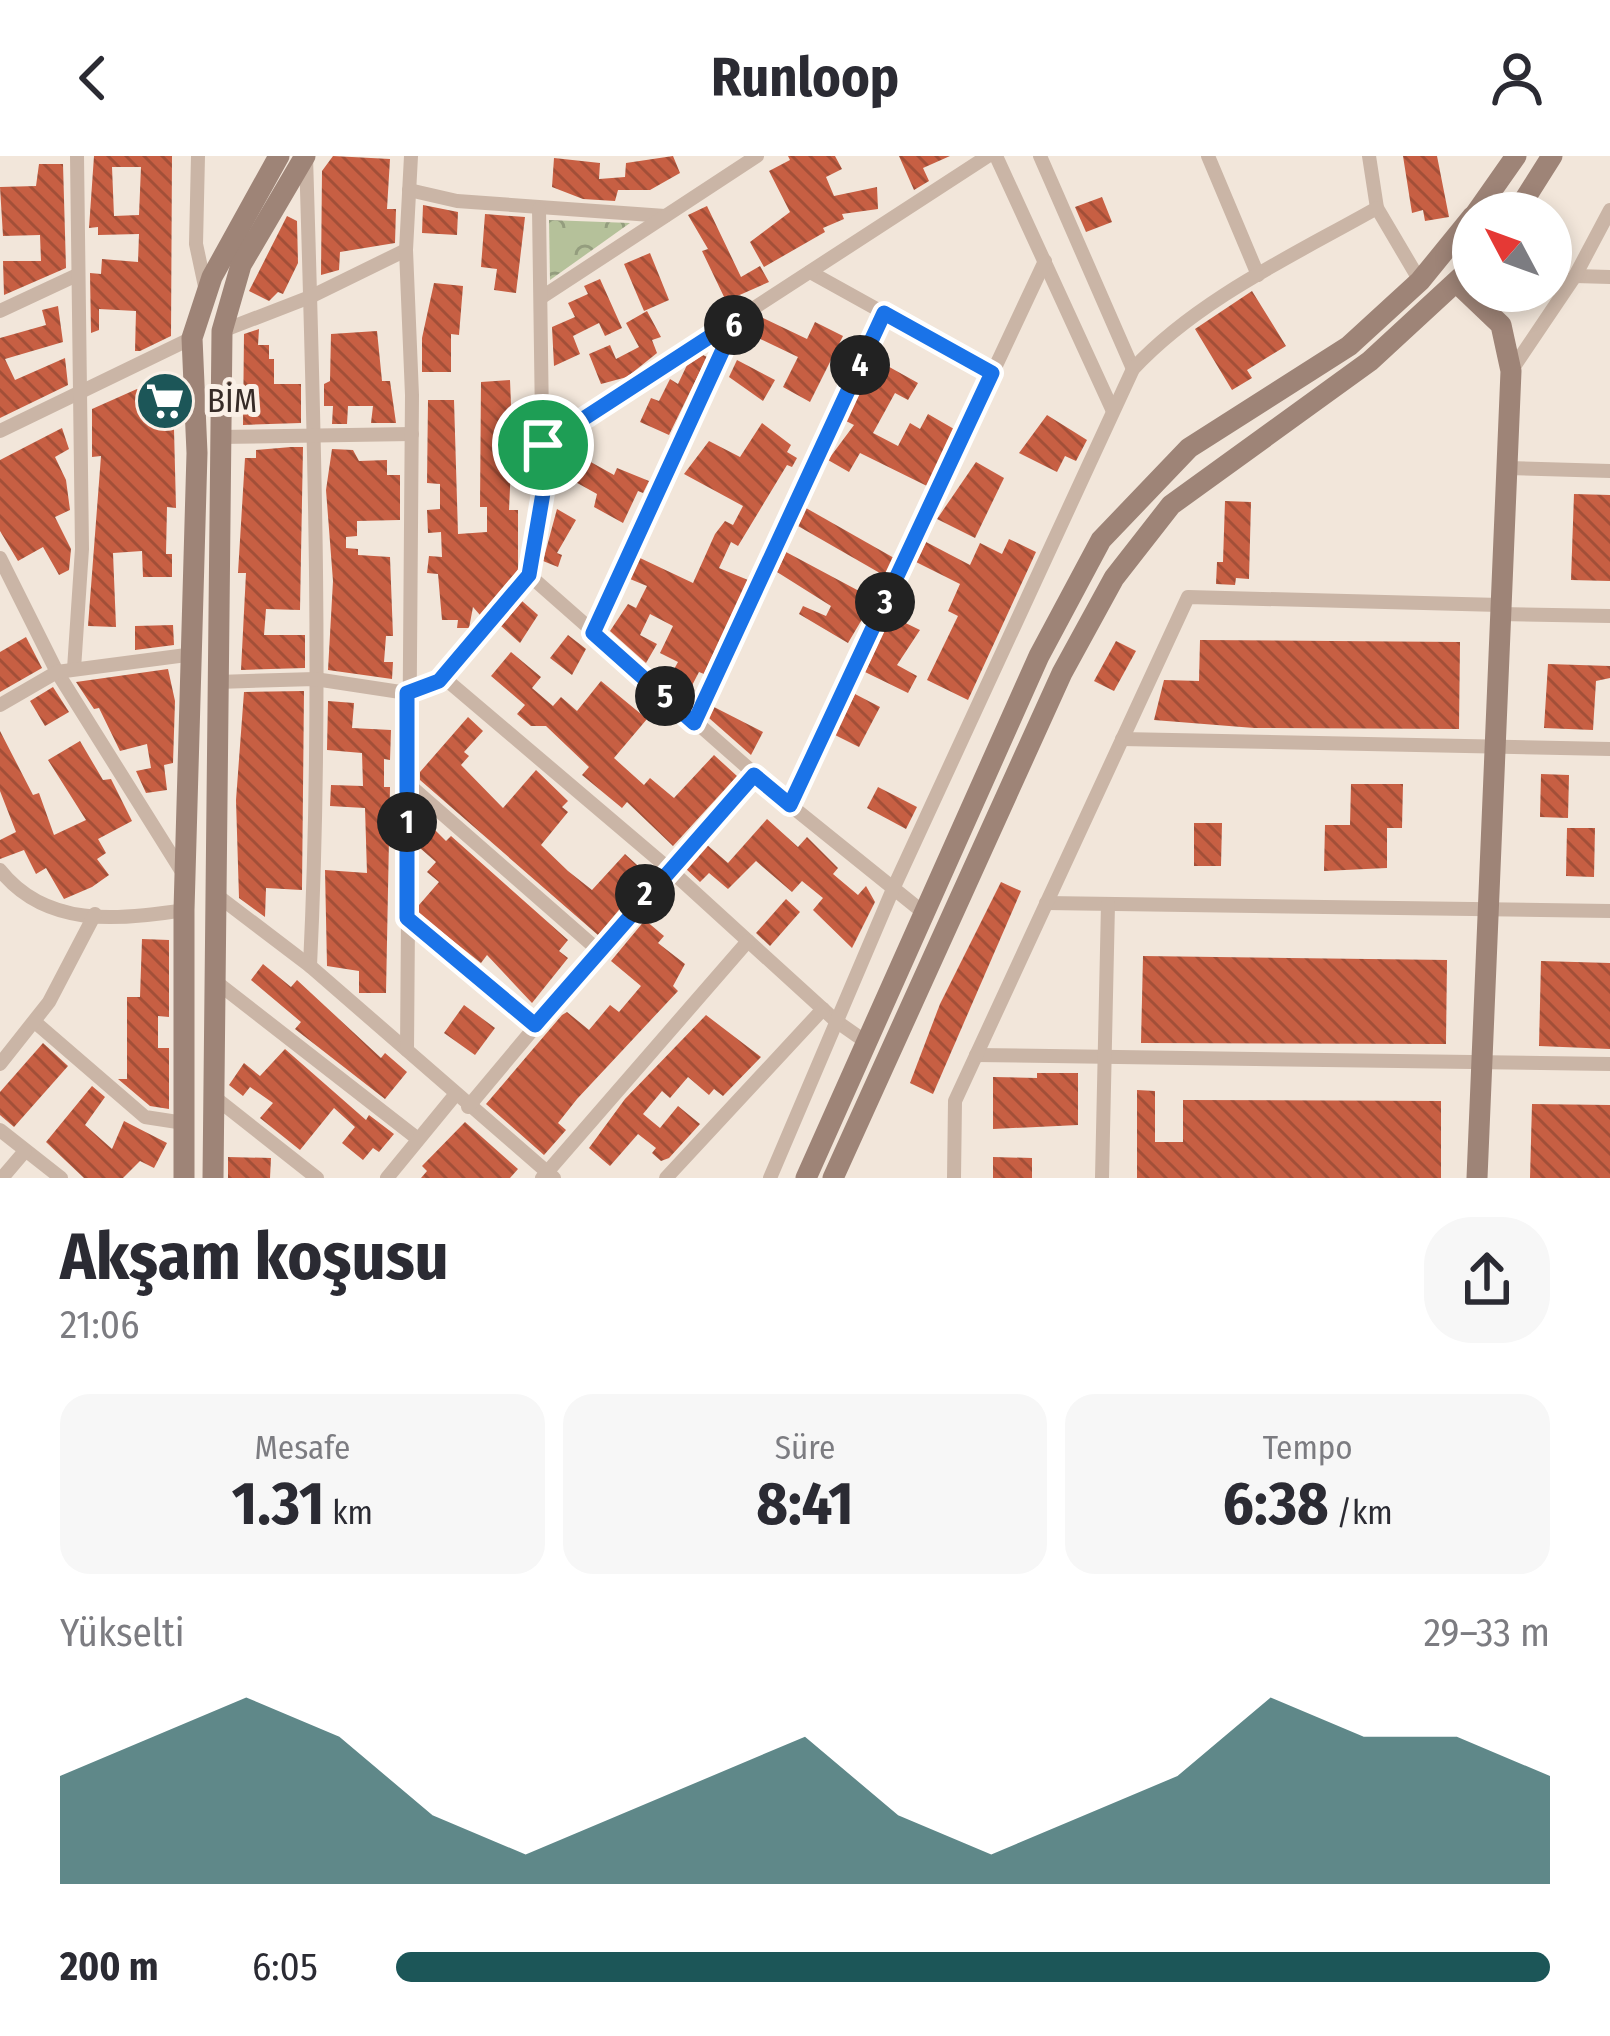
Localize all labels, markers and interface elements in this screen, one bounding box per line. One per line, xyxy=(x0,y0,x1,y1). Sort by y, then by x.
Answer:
icon: back xyxy=(60,45,126,111)
icon: person xyxy=(1484,45,1550,111)
text: Runloop xyxy=(711,46,899,110)
north arrow xyxy=(1452,192,1572,312)
map controls xyxy=(1452,192,1572,312)
pin: 6 xyxy=(704,295,764,355)
text: 6 xyxy=(725,305,743,345)
pin: 4 xyxy=(830,335,890,395)
text: 4 xyxy=(852,345,868,385)
supermarket icon: BİM xyxy=(134,370,196,432)
place label: BİM xyxy=(207,381,257,421)
pin xyxy=(492,394,594,496)
icon: arrive xyxy=(510,412,576,478)
pin: 3 xyxy=(855,572,915,632)
text: 3 xyxy=(877,582,893,622)
pin: 5 xyxy=(635,666,695,726)
text: 5 xyxy=(657,676,673,716)
pin: 1 xyxy=(377,792,437,852)
text: 1 xyxy=(400,802,414,842)
pin: 2 xyxy=(615,864,675,924)
text: 2 xyxy=(637,874,653,914)
text: Akşam koşusu xyxy=(60,1217,449,1296)
button: share xyxy=(1424,1217,1550,1343)
text: 21:06 xyxy=(60,1302,139,1348)
text: Mesafe xyxy=(254,1428,350,1468)
text: Süre xyxy=(775,1428,835,1468)
text: Tempo xyxy=(1263,1428,1353,1468)
text: 1.31 xyxy=(232,1468,324,1540)
text: 8:41 xyxy=(756,1468,854,1540)
text: 6:38 xyxy=(1223,1468,1329,1540)
text: km xyxy=(324,1493,373,1533)
text: /km xyxy=(1329,1493,1393,1533)
text: Yükselti xyxy=(60,1610,185,1656)
text: 29–33 m xyxy=(1424,1610,1550,1656)
text: 200 m xyxy=(60,1944,159,1990)
text: 6:05 xyxy=(252,1944,318,1990)

